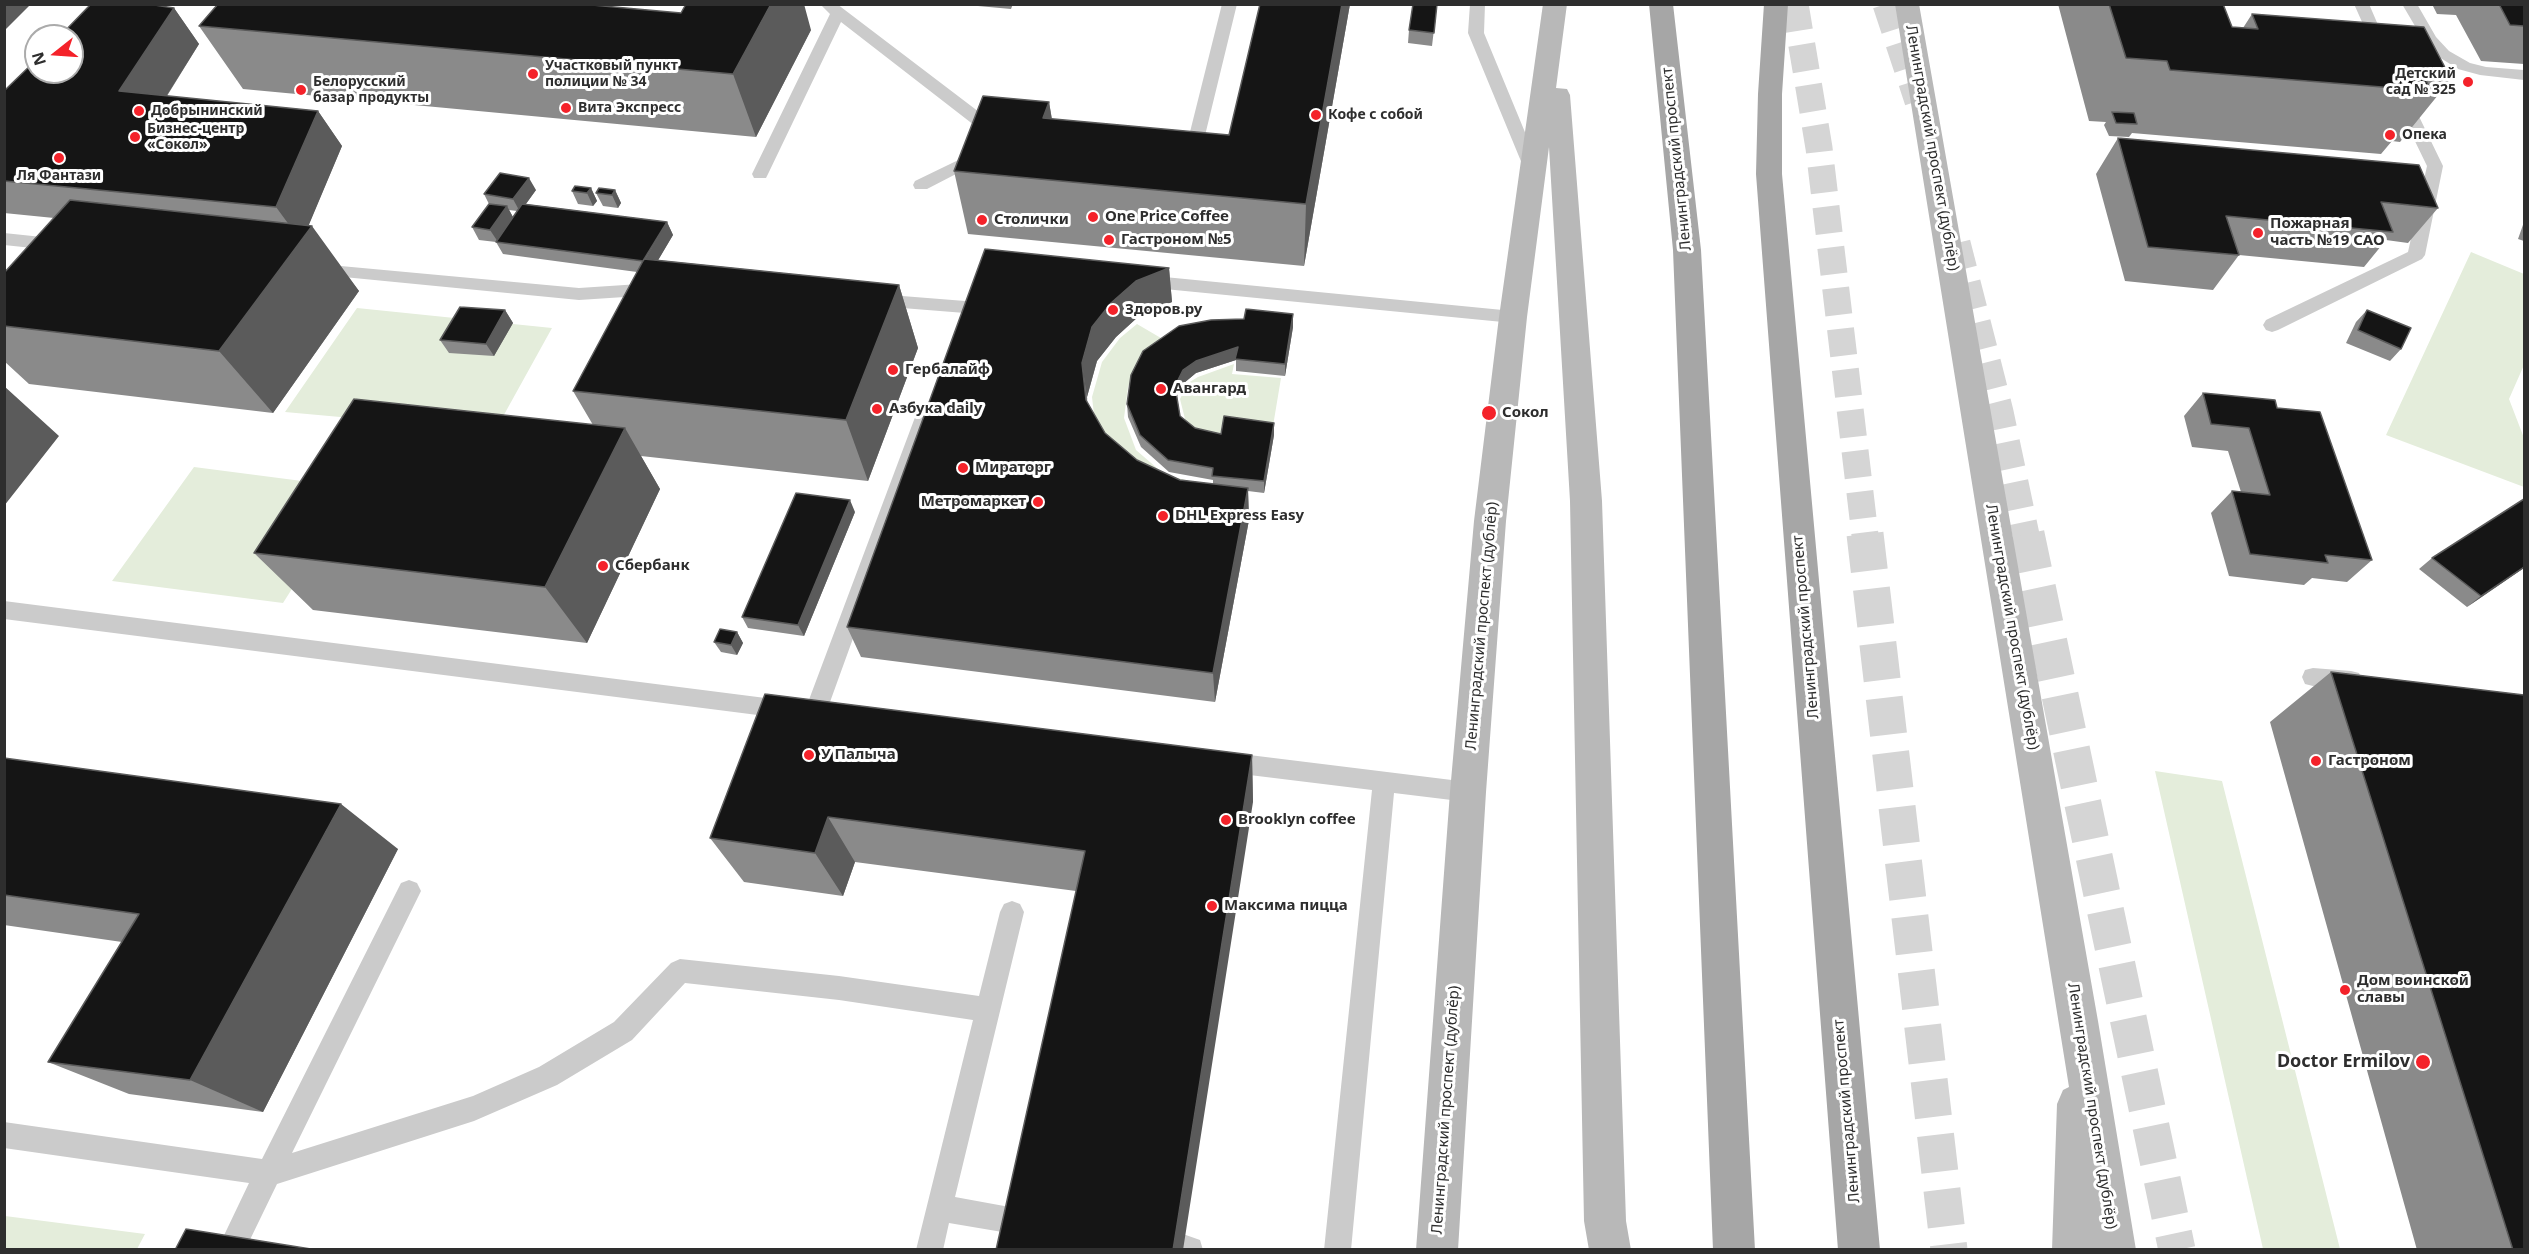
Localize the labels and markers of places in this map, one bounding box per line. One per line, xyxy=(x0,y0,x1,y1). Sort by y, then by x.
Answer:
place label: Участковый пункт полиции № 34 xyxy=(545,58,678,90)
place label: Детский сад № 325 xyxy=(2386,66,2456,98)
marker: Участковый пункт полиции № 34 xyxy=(526,67,540,81)
place label: Белорусский базар продукты xyxy=(313,74,429,106)
marker: Детский сад № 325 xyxy=(2461,75,2475,89)
marker: Белорусский базар продукты xyxy=(294,83,308,97)
place label: Вита Экспресс xyxy=(578,100,681,116)
marker: Вита Экспресс xyxy=(559,101,573,115)
place label: Добрынинский xyxy=(151,103,263,119)
marker: Добрынинский xyxy=(132,104,146,118)
place label: Кофе с собой xyxy=(1328,107,1423,123)
marker: Кофе с собой xyxy=(1309,108,1323,122)
place label: Бизнес-центр «Сокол» xyxy=(147,121,244,154)
place label: Опека xyxy=(2402,127,2447,143)
marker: Опека xyxy=(2383,128,2397,142)
marker: Бизнес-центр «Сокол» xyxy=(128,130,142,144)
marker: Ля Фантази xyxy=(52,151,66,165)
place label: Ля Фантази xyxy=(17,168,101,184)
place label: One Price Coffee xyxy=(1105,208,1229,226)
marker: One Price Coffee xyxy=(1086,210,1100,224)
place label: Столички xyxy=(994,211,1069,229)
marker: Столички xyxy=(975,213,989,227)
place label: Пожарная часть №19 САО xyxy=(2270,215,2385,250)
marker: Пожарная часть №19 САО xyxy=(2251,226,2265,240)
place label: Гастроном №5 xyxy=(1121,231,1232,249)
marker: Гастроном №5 xyxy=(1102,233,1116,247)
place label: Здоров.ру xyxy=(1125,301,1202,319)
marker: Здоров.ру xyxy=(1106,303,1120,317)
place label: Гербалайф xyxy=(905,361,990,379)
marker: Гербалайф xyxy=(886,363,900,377)
place label: Авангард xyxy=(1173,380,1246,398)
marker: Авангард xyxy=(1154,382,1168,396)
place label: Азбука daily xyxy=(889,400,982,418)
marker: Азбука daily xyxy=(870,402,884,416)
marker: Сокол xyxy=(1480,404,1498,422)
place label: Сокол xyxy=(1502,404,1549,422)
place label: Мираторг xyxy=(975,459,1051,477)
marker: Мираторг xyxy=(956,461,970,475)
place label: Метромаркет xyxy=(921,493,1026,511)
marker: Метромаркет xyxy=(1031,495,1045,509)
place label: DHL Express Easy xyxy=(1175,507,1304,525)
marker: DHL Express Easy xyxy=(1156,509,1170,523)
place label: Сбербанк xyxy=(615,557,690,575)
marker: Сбербанк xyxy=(596,559,610,573)
place label: У Палыча xyxy=(821,746,896,764)
marker: У Палыча xyxy=(802,748,816,762)
place label: Гастроном xyxy=(2328,752,2411,770)
marker: Гастроном xyxy=(2309,754,2323,768)
place label: Brooklyn coffee xyxy=(1238,811,1356,829)
marker: Brooklyn coffee xyxy=(1219,813,1233,827)
place label: Максима пицца xyxy=(1224,897,1348,915)
marker: Максима пицца xyxy=(1205,899,1219,913)
place label: Дом воинской славы xyxy=(2357,972,2469,1007)
marker: Дом воинской славы xyxy=(2338,983,2352,997)
place label: Doctor Ermilov xyxy=(2277,1051,2410,1073)
marker: Doctor Ermilov xyxy=(2414,1053,2432,1071)

